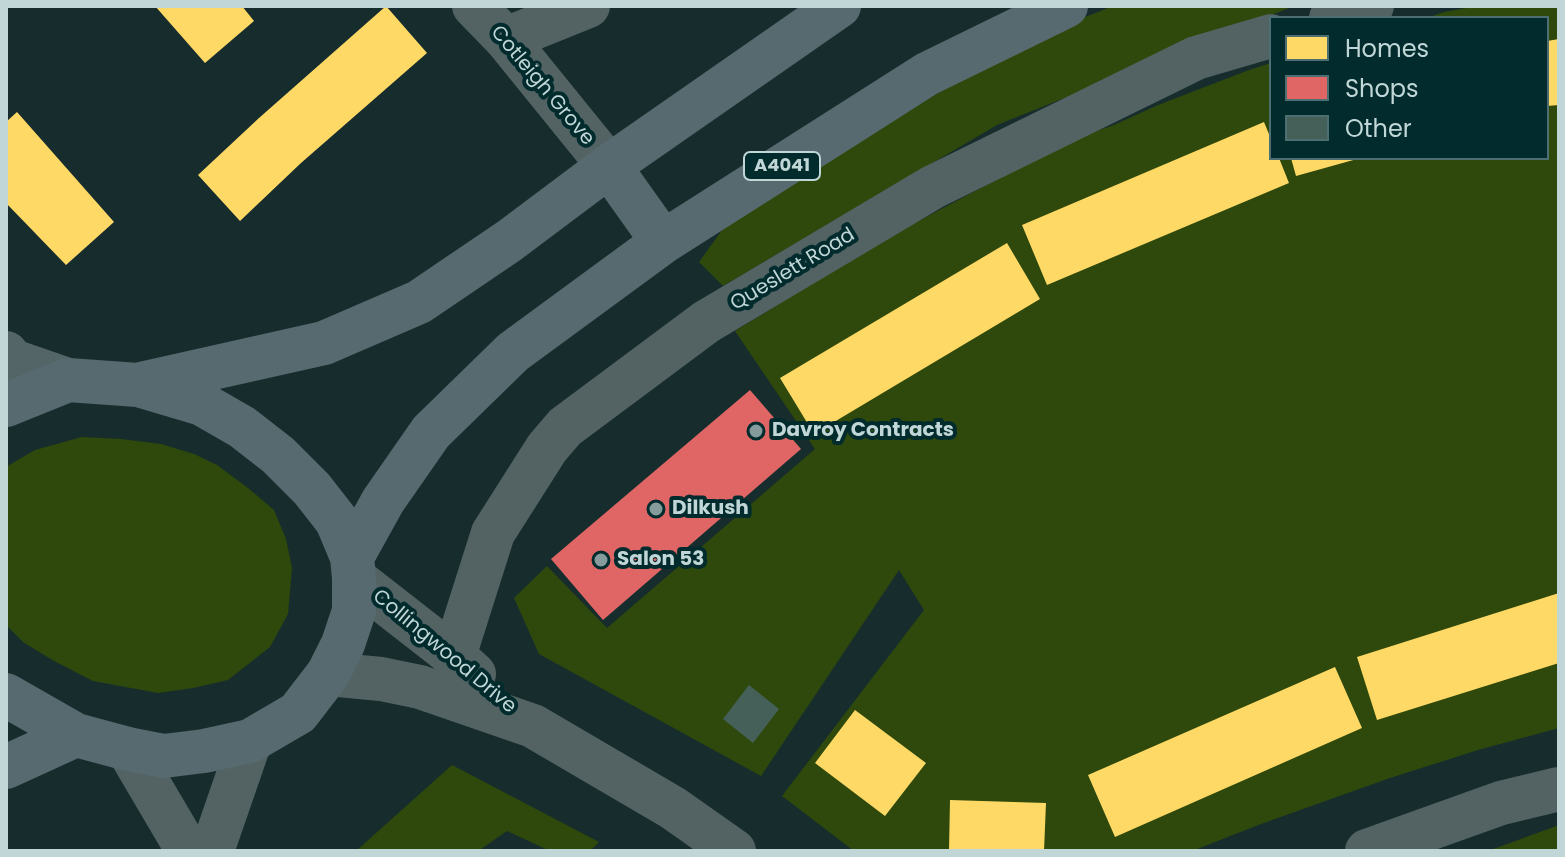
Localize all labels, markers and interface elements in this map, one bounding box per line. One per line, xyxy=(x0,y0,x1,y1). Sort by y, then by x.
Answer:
legend xyxy=(1269,16,1549,160)
street label: Cotleigh Grove xyxy=(485,21,599,151)
text: Homes xyxy=(1345,32,1429,65)
text: Shops xyxy=(1345,72,1419,105)
text: Other xyxy=(1345,112,1412,145)
road number: A4041 xyxy=(744,152,820,180)
street label: Queslett Road xyxy=(727,224,859,316)
place label: Davroy Contracts xyxy=(772,419,954,443)
marker: Davroy Contracts xyxy=(747,422,765,440)
place label: Dilkush xyxy=(672,497,749,521)
marker: Dilkush xyxy=(647,500,665,518)
place label: Salon 53 xyxy=(617,548,704,572)
marker: Salon 53 xyxy=(592,551,610,569)
street label: Collingwood Drive xyxy=(367,585,521,719)

